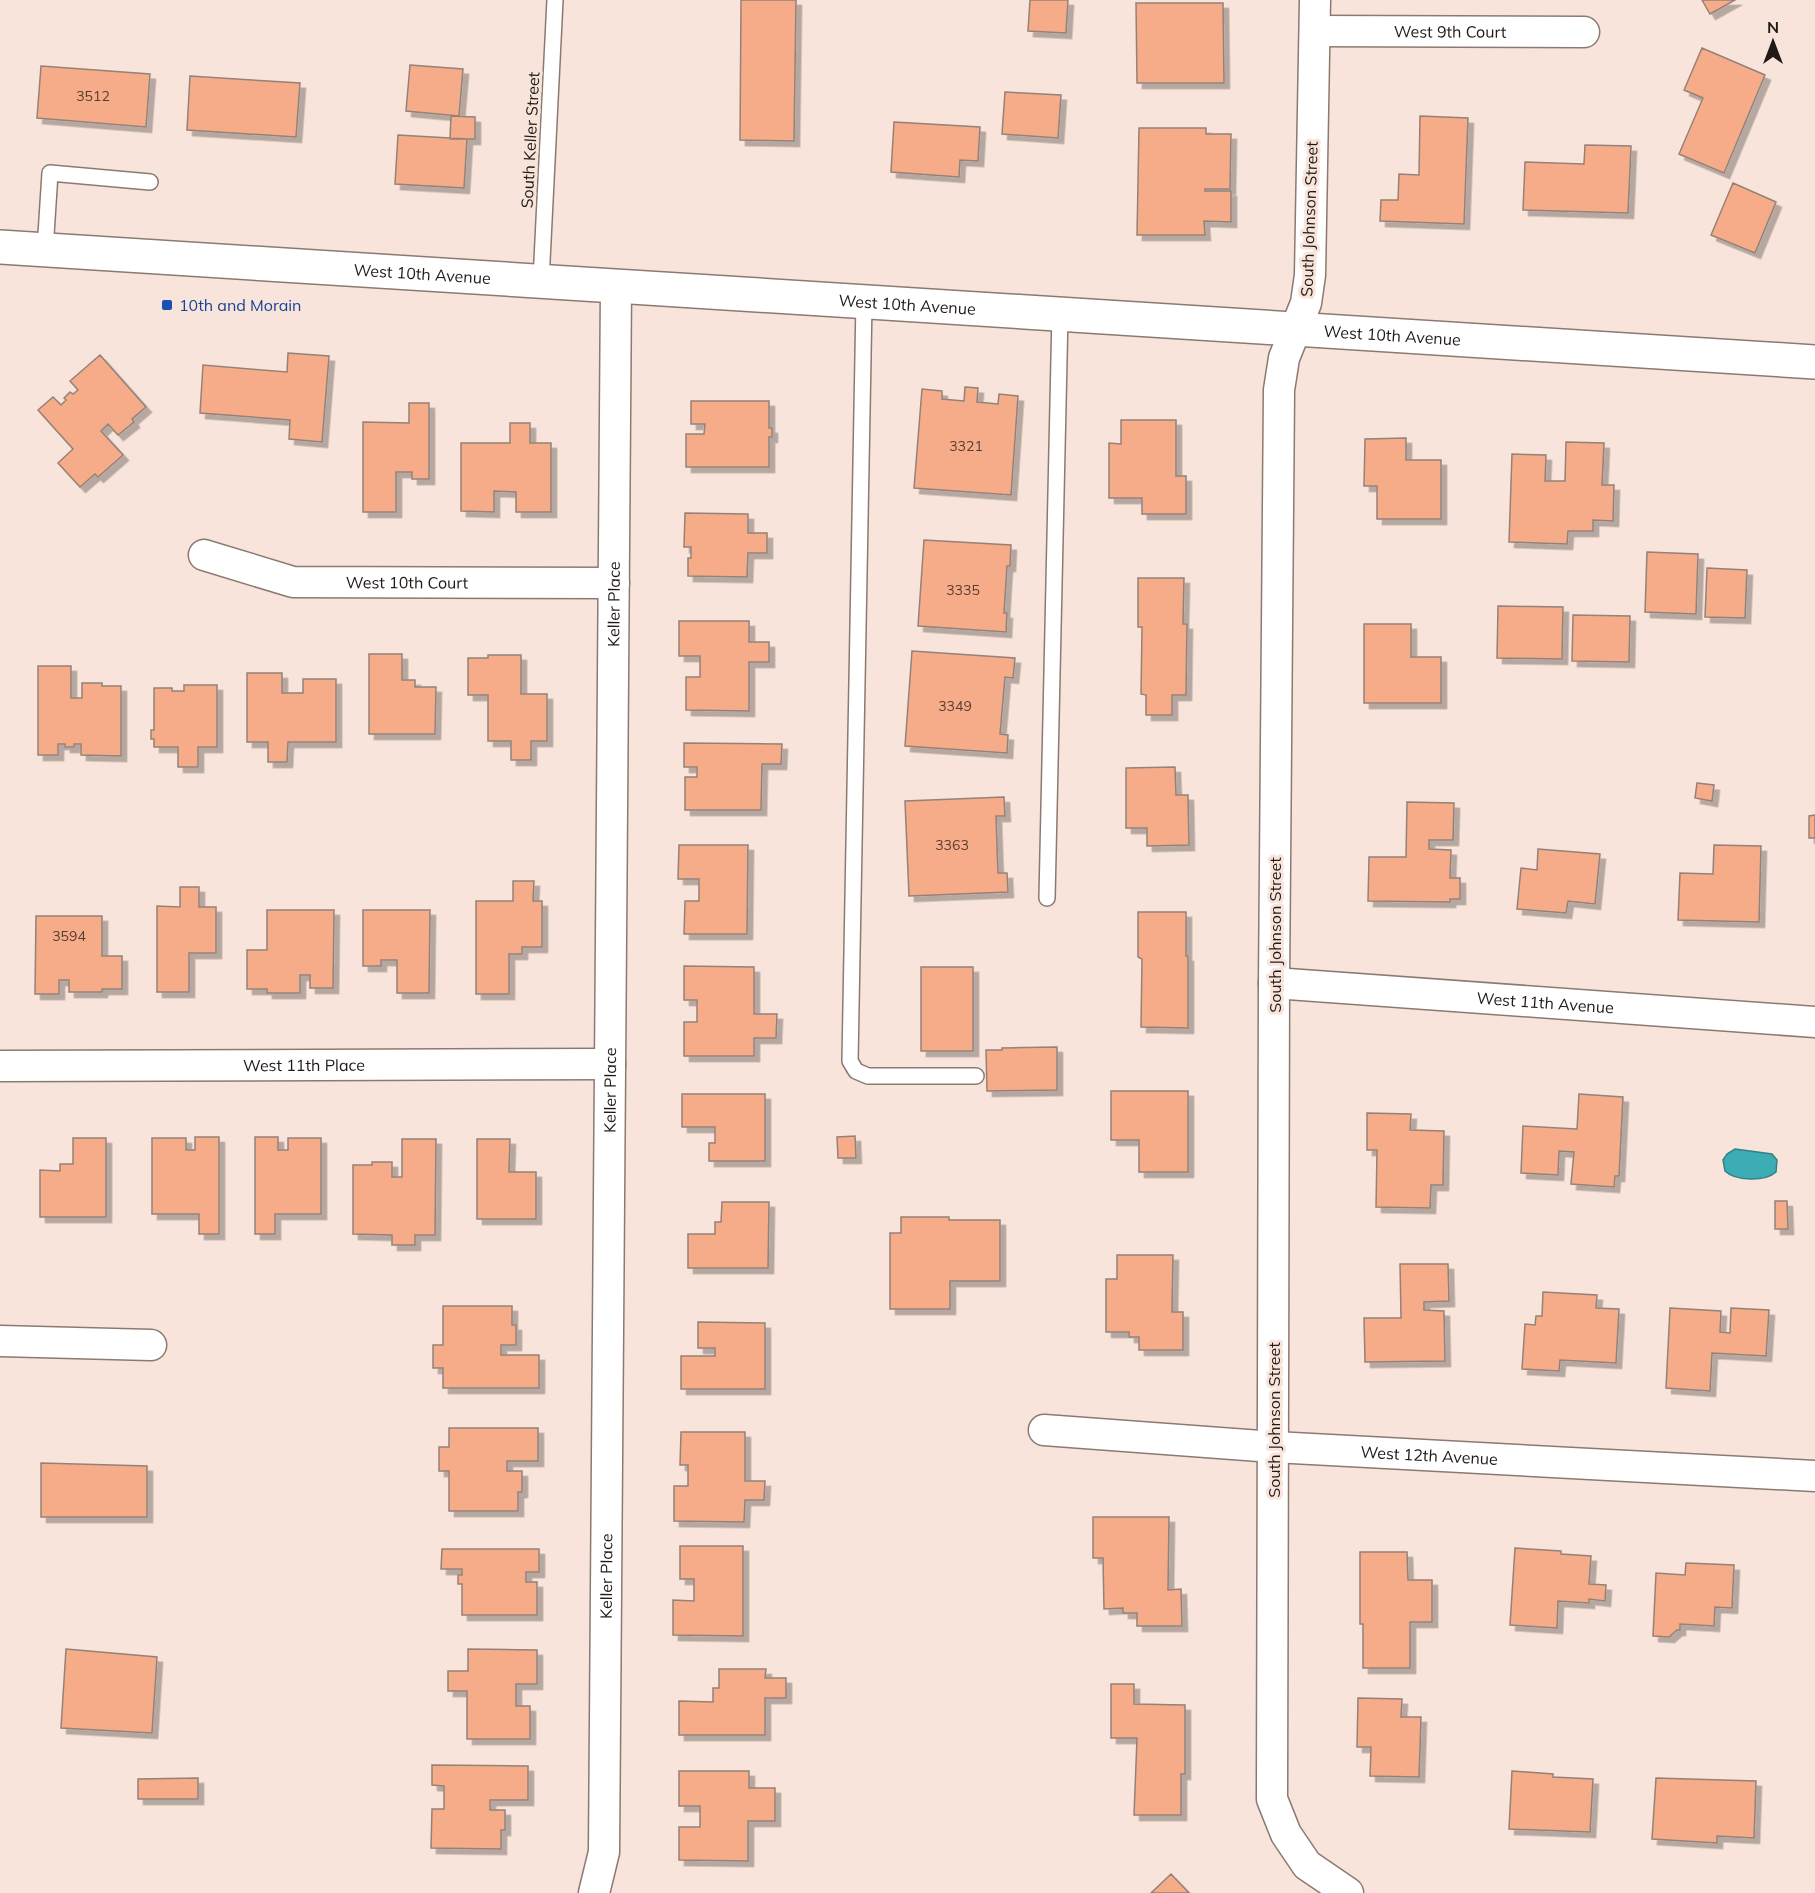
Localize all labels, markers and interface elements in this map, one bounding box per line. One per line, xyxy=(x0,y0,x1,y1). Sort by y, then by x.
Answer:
north arrow xyxy=(1743,12,1803,72)
text: N xyxy=(1767,17,1779,37)
street label: West 9th Court xyxy=(1394,21,1507,42)
street label: South Keller Street xyxy=(516,71,544,209)
house number: 3512 xyxy=(76,87,110,105)
street label: South Johnson Street xyxy=(1296,141,1322,297)
street label: West 10th Avenue xyxy=(353,259,491,288)
street label: West 10th Avenue xyxy=(838,290,976,319)
place label: 10th and Morain xyxy=(179,295,301,315)
marker: 10th and Morain xyxy=(160,298,174,312)
street label: West 10th Avenue xyxy=(1323,321,1461,350)
house number: 3321 xyxy=(949,437,983,455)
street label: Keller Place xyxy=(603,561,624,647)
street label: West 10th Court xyxy=(346,572,469,593)
house number: 3335 xyxy=(946,581,980,599)
house number: 3349 xyxy=(938,697,972,715)
house number: 3363 xyxy=(935,836,969,854)
street label: South Johnson Street xyxy=(1265,857,1285,1013)
house number: 3594 xyxy=(52,927,86,945)
street label: West 11th Avenue xyxy=(1476,988,1615,1017)
street label: Keller Place xyxy=(600,1047,620,1133)
street label: West 11th Place xyxy=(243,1055,365,1075)
street label: South Johnson Street xyxy=(1264,1342,1284,1498)
street label: West 12th Avenue xyxy=(1360,1442,1498,1469)
street label: Keller Place xyxy=(596,1533,616,1619)

